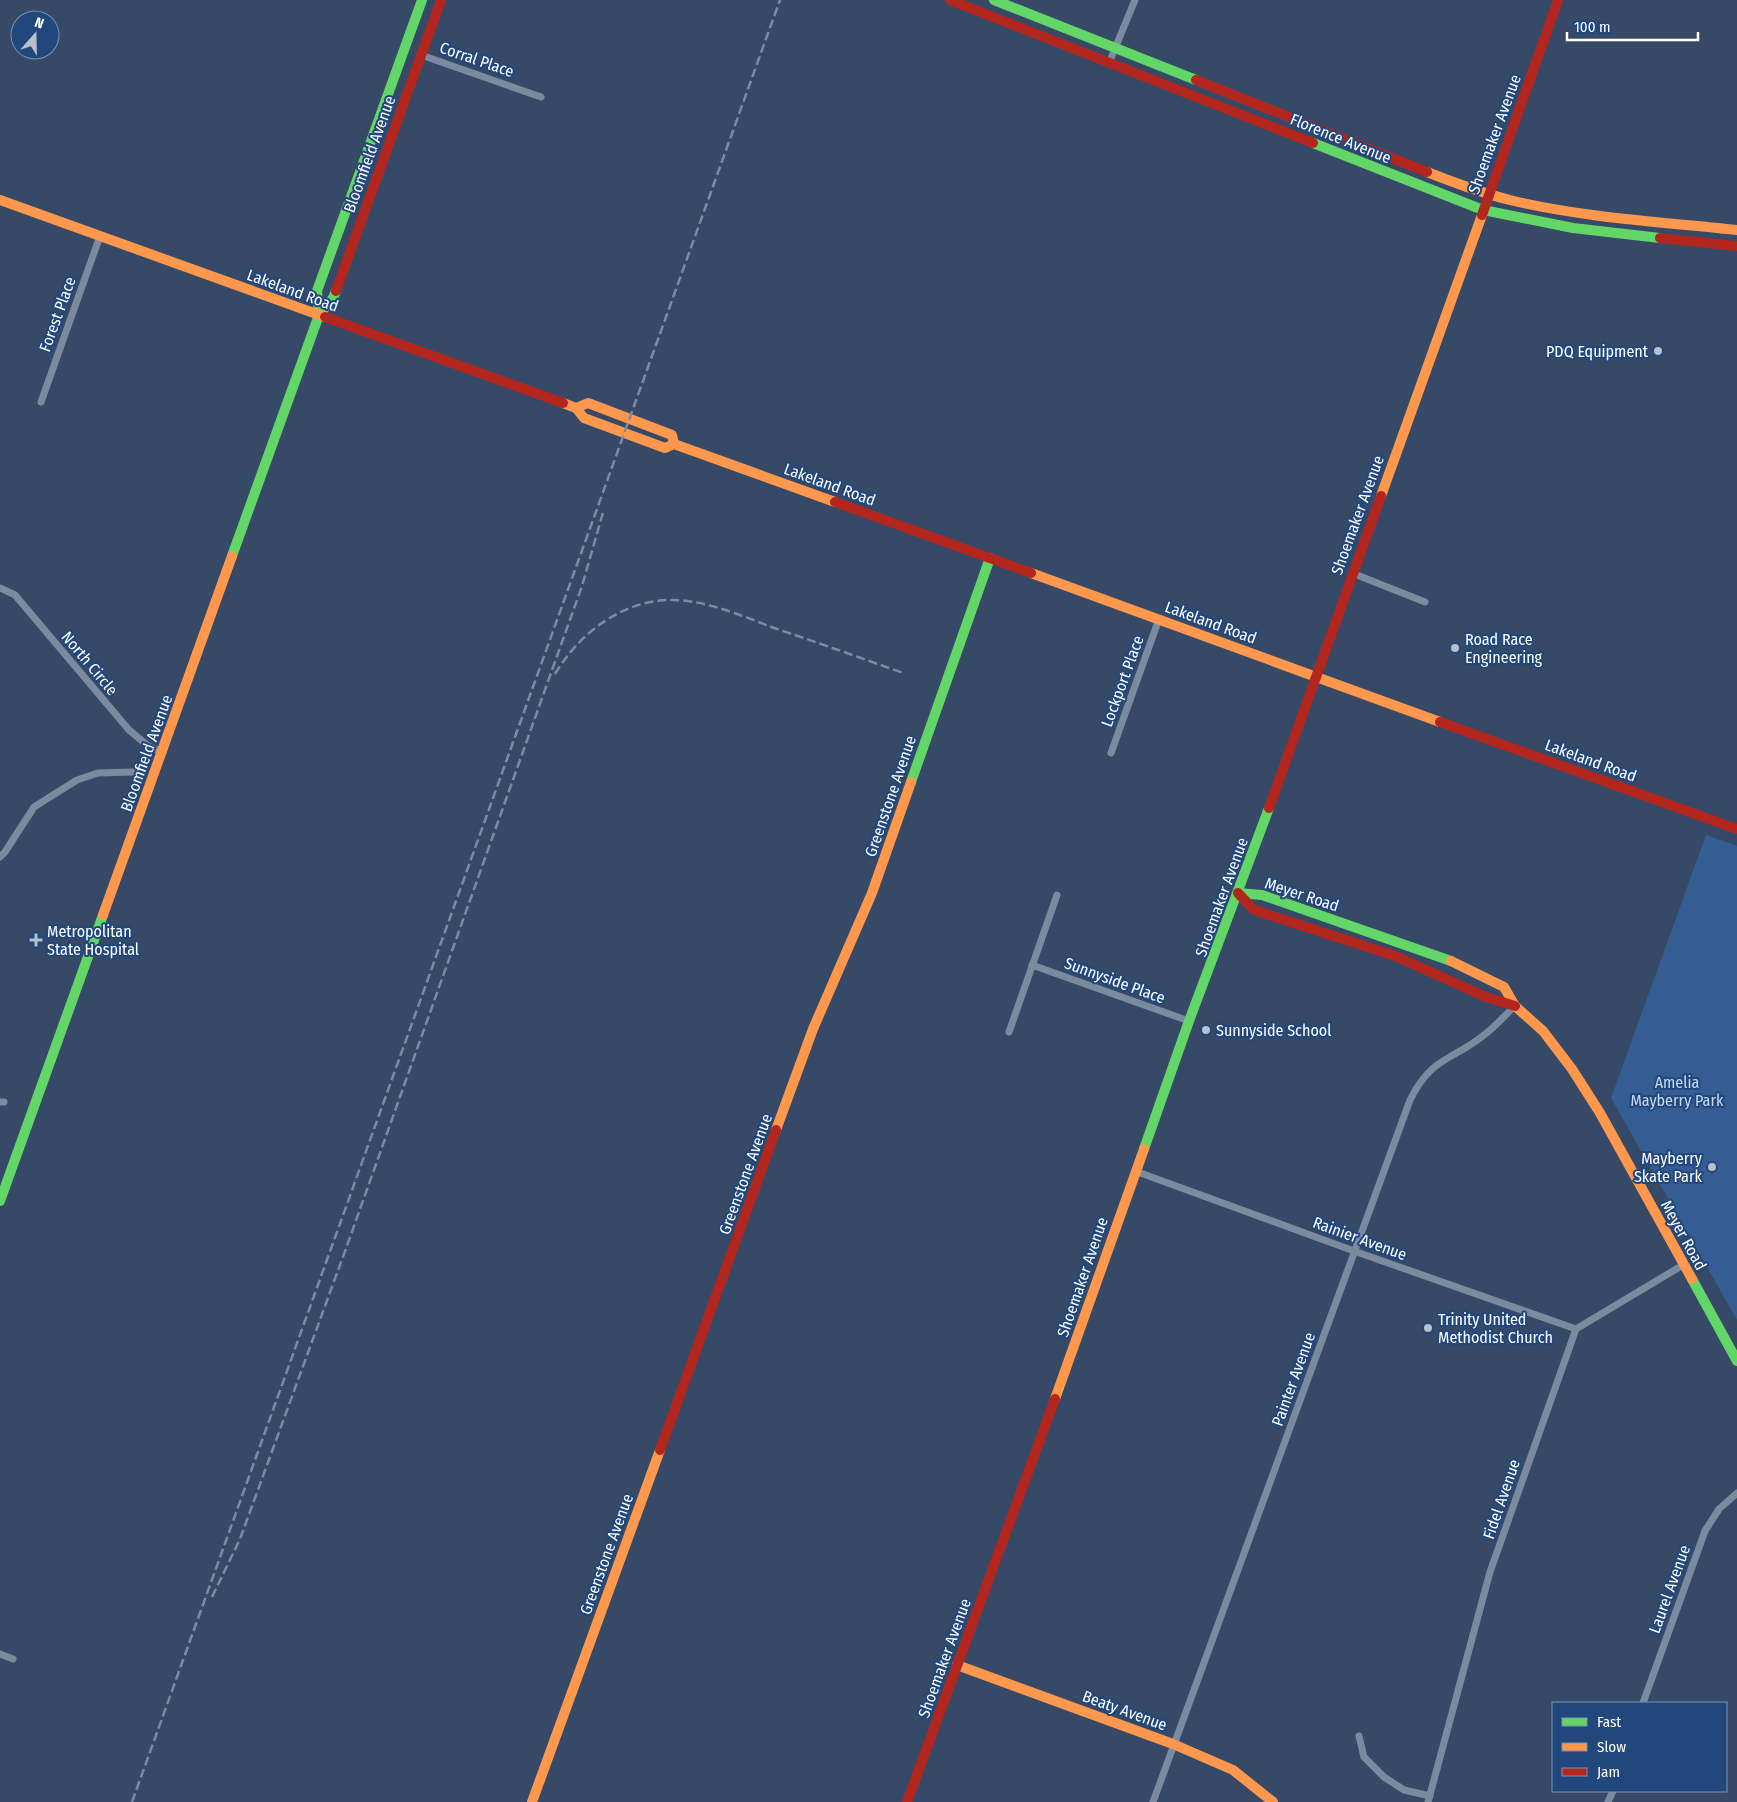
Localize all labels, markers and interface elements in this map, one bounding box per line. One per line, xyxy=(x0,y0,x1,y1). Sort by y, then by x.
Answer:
north arrow xyxy=(10,10,60,60)
scale bar xyxy=(1567,10,1698,42)
text: N xyxy=(32,14,46,33)
text: 100 m xyxy=(1574,18,1611,36)
street label: Corral Place xyxy=(437,38,517,81)
street label: Shoemaker Avenue xyxy=(1464,72,1525,196)
street label: Bloomfield Avenue xyxy=(340,93,399,215)
street label: Florence Avenue xyxy=(1288,110,1394,167)
street label: Lakeland Road xyxy=(244,265,341,316)
street label: Forest Place xyxy=(35,274,80,354)
place label: PDQ Equipment xyxy=(1546,342,1649,361)
marker: PDQ Equipment xyxy=(1652,345,1664,357)
street label: Shoemaker Avenue xyxy=(1327,453,1388,577)
street label: Lakeland Road xyxy=(781,459,878,510)
street label: Lakeland Road xyxy=(1162,597,1259,648)
street label: North Circle xyxy=(57,628,122,699)
place label: Road Race Engineering xyxy=(1465,630,1543,667)
street label: Lockport Place xyxy=(1097,633,1148,729)
marker: Road Race Engineering xyxy=(1449,642,1461,654)
street label: Bloomfield Avenue xyxy=(117,692,176,814)
street label: Greenstone Avenue xyxy=(861,733,920,859)
street label: Lakeland Road xyxy=(1542,735,1639,786)
street label: Shoemaker Avenue xyxy=(1191,835,1252,959)
street label: Meyer Road xyxy=(1262,874,1341,915)
place label: Metropolitan State Hospital xyxy=(47,922,139,959)
marker: Metropolitan State Hospital xyxy=(29,933,43,947)
street label: Sunnyside Place xyxy=(1062,953,1168,1008)
place label: Sunnyside School xyxy=(1216,1021,1331,1040)
marker: Sunnyside School xyxy=(1200,1024,1212,1036)
park label: Amelia Mayberry Park xyxy=(1630,1073,1724,1110)
street label: Greenstone Avenue xyxy=(715,1111,776,1237)
place label: Mayberry Skate Park xyxy=(1634,1149,1703,1186)
marker: Mayberry Skate Park xyxy=(1706,1161,1718,1173)
street label: Meyer Road xyxy=(1657,1197,1710,1273)
street label: Rainier Avenue xyxy=(1310,1213,1409,1264)
street label: Shoemaker Avenue xyxy=(1053,1215,1112,1340)
place label: Trinity United Methodist Church xyxy=(1438,1310,1553,1347)
marker: Trinity United Methodist Church xyxy=(1422,1322,1434,1334)
street label: Painter Avenue xyxy=(1268,1330,1319,1429)
street label: Fidel Avenue xyxy=(1479,1457,1524,1542)
street label: Greenstone Avenue xyxy=(576,1491,637,1617)
street label: Laurel Avenue xyxy=(1645,1542,1694,1636)
street label: Shoemaker Avenue xyxy=(914,1596,975,1720)
street label: Beaty Avenue xyxy=(1080,1686,1170,1735)
legend xyxy=(1552,1702,1727,1792)
text: Fast xyxy=(1597,1713,1621,1731)
text: Slow xyxy=(1597,1738,1626,1756)
text: Jam xyxy=(1597,1763,1620,1781)

